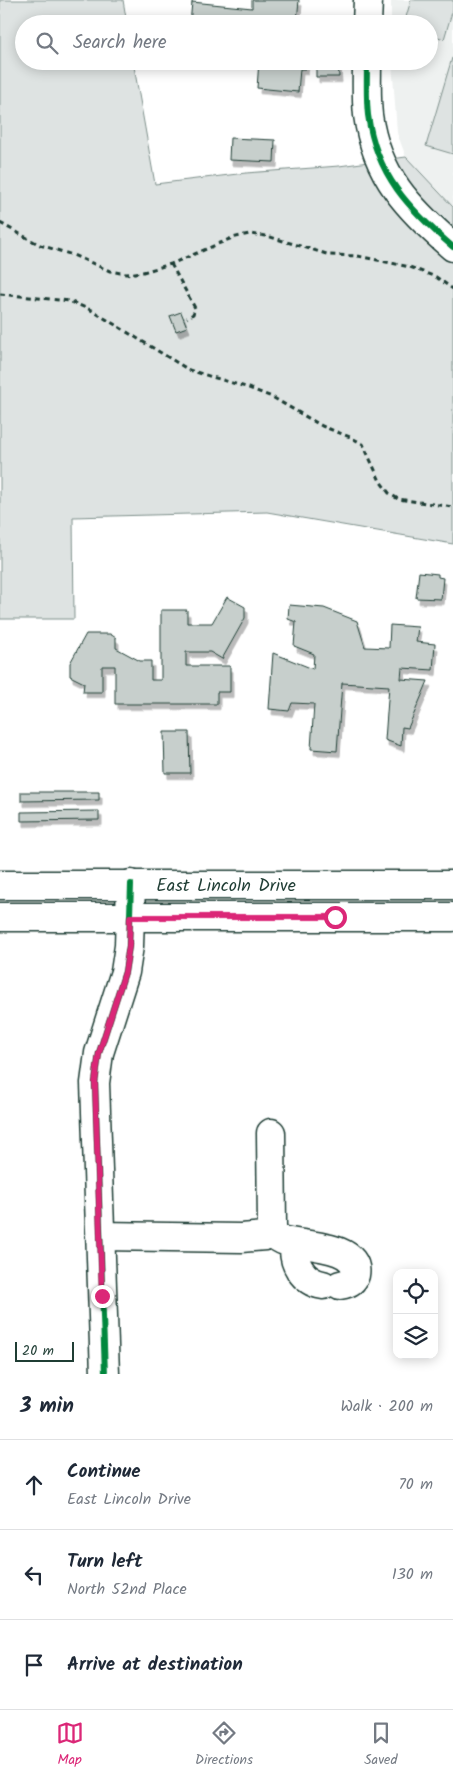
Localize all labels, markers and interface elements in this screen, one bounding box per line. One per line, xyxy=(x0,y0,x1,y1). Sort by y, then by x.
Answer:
search box xyxy=(15,15,438,70)
text: Search here xyxy=(73,28,167,58)
icon: search xyxy=(33,29,61,57)
street label: East Lincoln Drive xyxy=(156,872,296,901)
route start xyxy=(324,906,347,929)
map controls xyxy=(393,1269,438,1359)
button: locate xyxy=(393,1269,438,1314)
route end xyxy=(91,1285,114,1308)
button: layers xyxy=(393,1314,438,1359)
scale bar xyxy=(15,1339,74,1362)
text: 20 m xyxy=(22,1340,54,1362)
text: 3 min xyxy=(20,1390,74,1423)
text: Walk · 200 m xyxy=(340,1394,433,1419)
text: Continue xyxy=(67,1457,140,1487)
icon: ahead xyxy=(20,1471,48,1499)
text: 70 m xyxy=(398,1472,433,1497)
text: East Lincoln Drive xyxy=(67,1487,191,1512)
text: Turn left xyxy=(67,1547,142,1577)
icon: left xyxy=(20,1561,48,1589)
text: 130 m xyxy=(392,1562,433,1587)
text: North 52nd Place xyxy=(67,1577,187,1602)
text: Arrive at destination xyxy=(67,1650,243,1680)
icon: arrive xyxy=(20,1651,48,1679)
tab: Map xyxy=(56,1719,84,1771)
tab: Directions xyxy=(195,1719,253,1771)
tab: Saved xyxy=(364,1719,397,1771)

